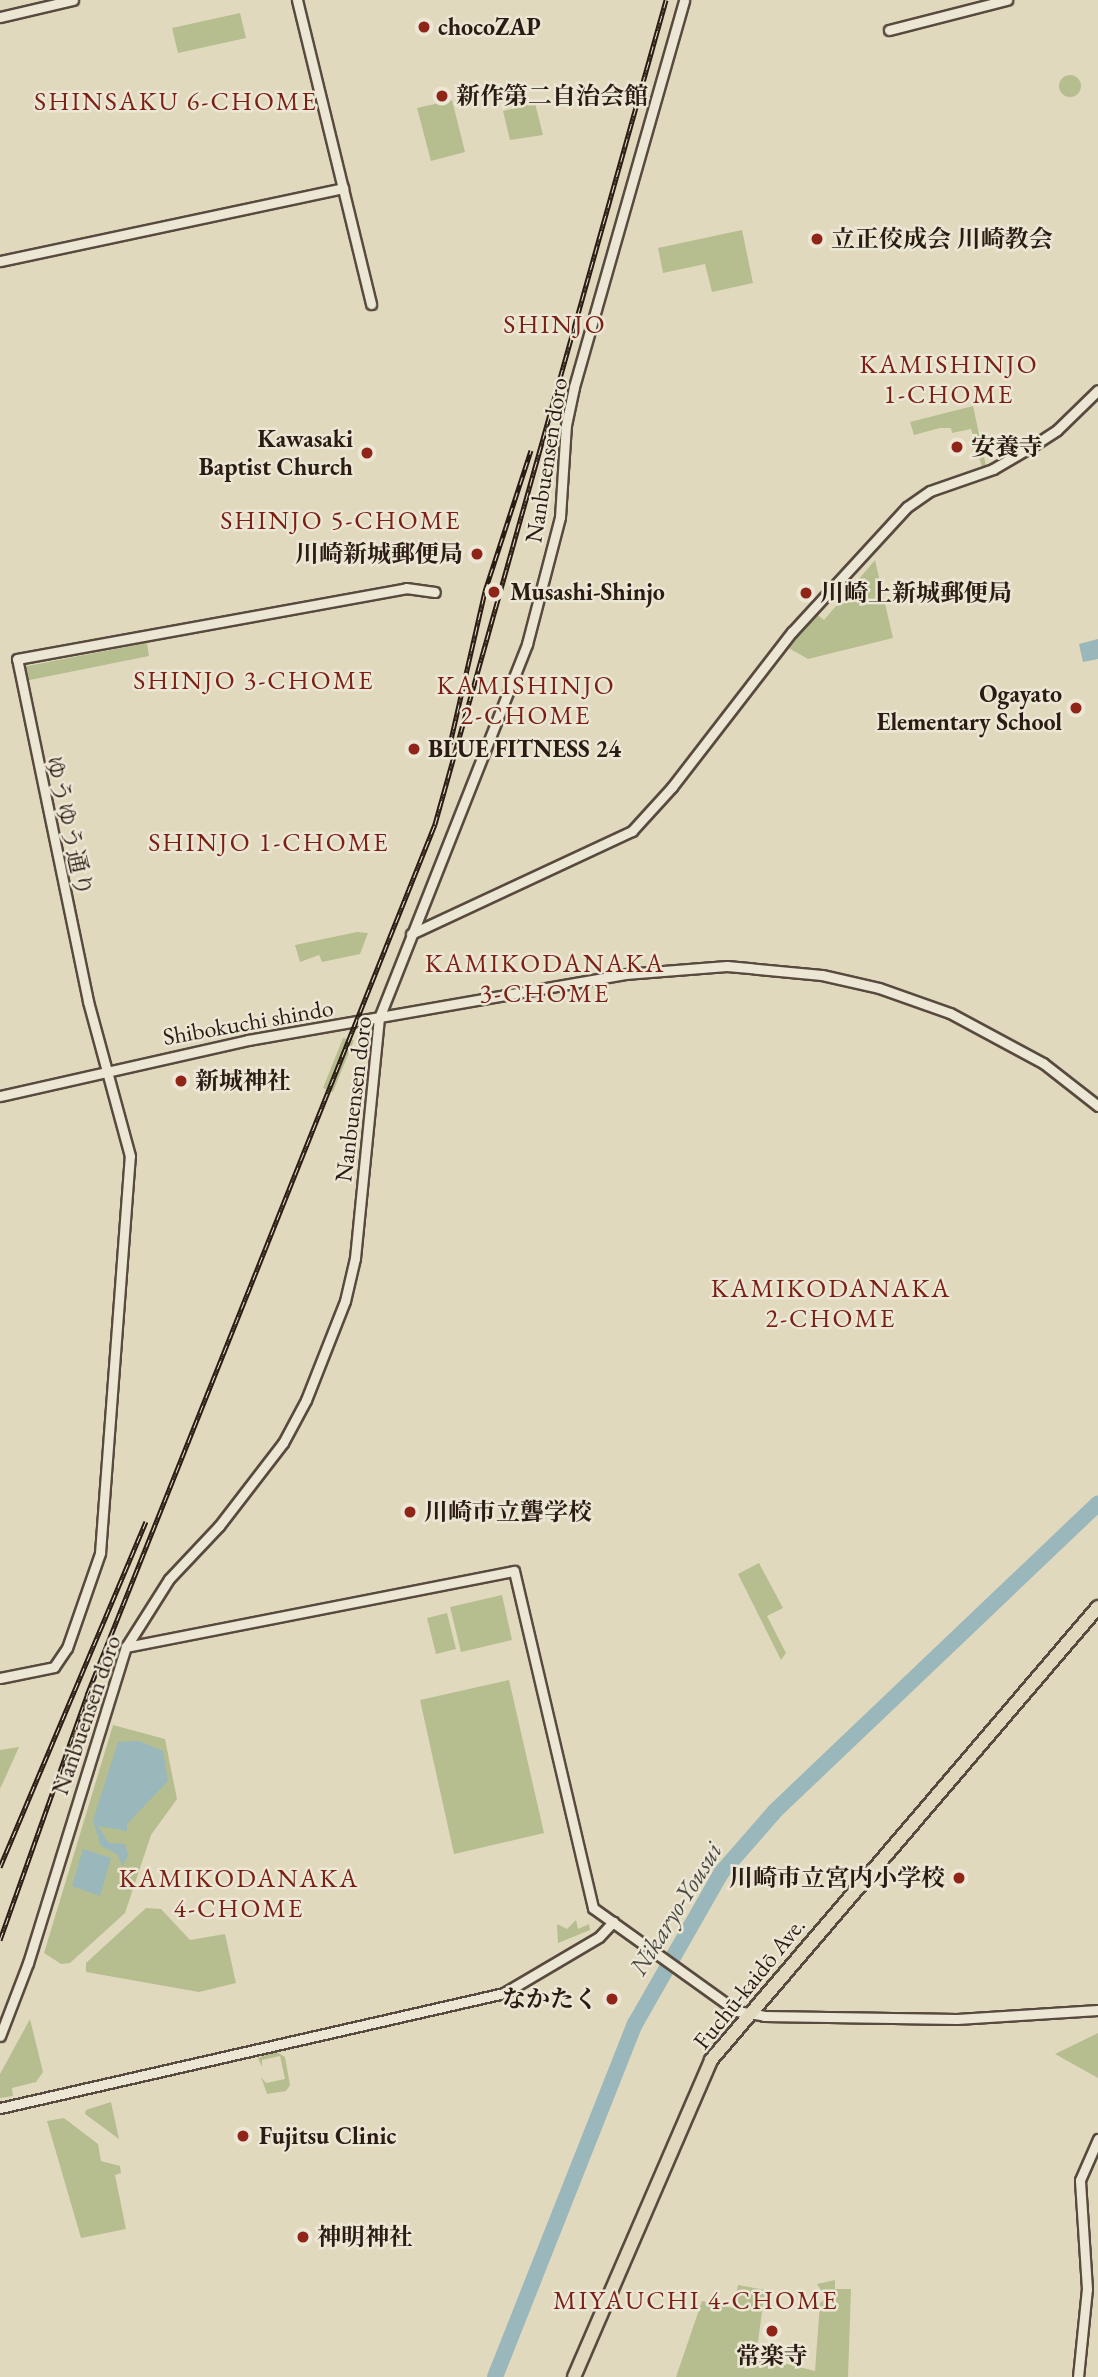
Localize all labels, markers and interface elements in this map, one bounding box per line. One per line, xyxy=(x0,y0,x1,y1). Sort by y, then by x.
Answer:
place label: chocoZAP xyxy=(438,13,541,41)
marker: chocoZAP xyxy=(416,19,432,35)
place label: 新作第二自治会館 xyxy=(456,82,648,110)
district label: SHINSAKU 6-CHOME xyxy=(36,86,316,118)
marker: 新作第二自治会館 xyxy=(434,88,450,104)
place label: 立正佼成会 川崎教会 xyxy=(831,225,1053,253)
marker: 立正佼成会 川崎教会 xyxy=(809,231,825,247)
district label: SHINJO xyxy=(504,309,606,341)
district label: KAMISHINJO 1-CHOME xyxy=(861,349,1037,410)
street label: Nanbuensen doro xyxy=(519,375,573,545)
place label: Kawasaki Baptist Church xyxy=(199,425,353,481)
place label: 安養寺 xyxy=(971,433,1043,461)
marker: 安養寺 xyxy=(949,439,965,455)
marker: Kawasaki Baptist Church xyxy=(359,445,375,461)
district label: SHINJO 5-CHOME xyxy=(222,505,460,537)
place label: 川崎新城郵便局 xyxy=(295,540,463,568)
marker: 川崎新城郵便局 xyxy=(469,546,485,562)
place label: Musashi-Shinjo xyxy=(510,578,665,606)
place label: 川崎上新城郵便局 xyxy=(820,579,1012,607)
marker: Musashi-Shinjo xyxy=(484,582,504,602)
marker: 川崎上新城郵便局 xyxy=(798,585,814,601)
district label: SHINJO 3-CHOME xyxy=(135,665,373,697)
district label: KAMISHINJO 2-CHOME xyxy=(438,670,614,732)
place label: Ogayato Elementary School xyxy=(877,680,1062,736)
marker: Ogayato Elementary School xyxy=(1068,700,1084,716)
place label: BLUE FITNESS 24 xyxy=(428,735,621,763)
marker: BLUE FITNESS 24 xyxy=(406,741,422,757)
street label: ゆうゆう通り xyxy=(39,753,99,899)
district label: SHINJO 1-CHOME xyxy=(150,827,388,859)
district label: KAMIKODANAKA 3-CHOME xyxy=(426,948,664,1010)
street label: Shibokuchi shindo xyxy=(160,993,336,1051)
street label: Nanbuensen doro xyxy=(329,1014,377,1184)
place label: 新城神社 xyxy=(195,1067,291,1095)
marker: 新城神社 xyxy=(173,1073,189,1089)
district label: KAMIKODANAKA 2-CHOME xyxy=(712,1273,950,1334)
place label: 川崎市立聾学校 xyxy=(424,1498,592,1526)
marker: 川崎市立聾学校 xyxy=(402,1504,418,1520)
street label: Nanbuensen doro xyxy=(45,1631,127,1799)
water label: Nikaryo-Yousui xyxy=(623,1837,729,1981)
district label: KAMIKODANAKA 4-CHOME xyxy=(120,1863,358,1924)
place label: 川崎市立宮内小学校 xyxy=(729,1864,945,1892)
marker: 川崎市立宮内小学校 xyxy=(951,1870,967,1886)
street label: Fuchū-kaidō Ave. xyxy=(687,1911,811,2055)
place label: なかたく xyxy=(502,1985,598,2013)
marker: なかたく xyxy=(604,1991,620,2007)
place label: Fujitsu Clinic xyxy=(259,2122,396,2150)
marker: Fujitsu Clinic xyxy=(233,2126,253,2146)
place label: 神明神社 xyxy=(317,2223,413,2251)
marker: 神明神社 xyxy=(295,2229,311,2245)
district label: MIYAUCHI 4-CHOME xyxy=(555,2285,837,2317)
marker: 常楽寺 xyxy=(764,2323,780,2339)
place label: 常楽寺 xyxy=(736,2342,808,2370)

